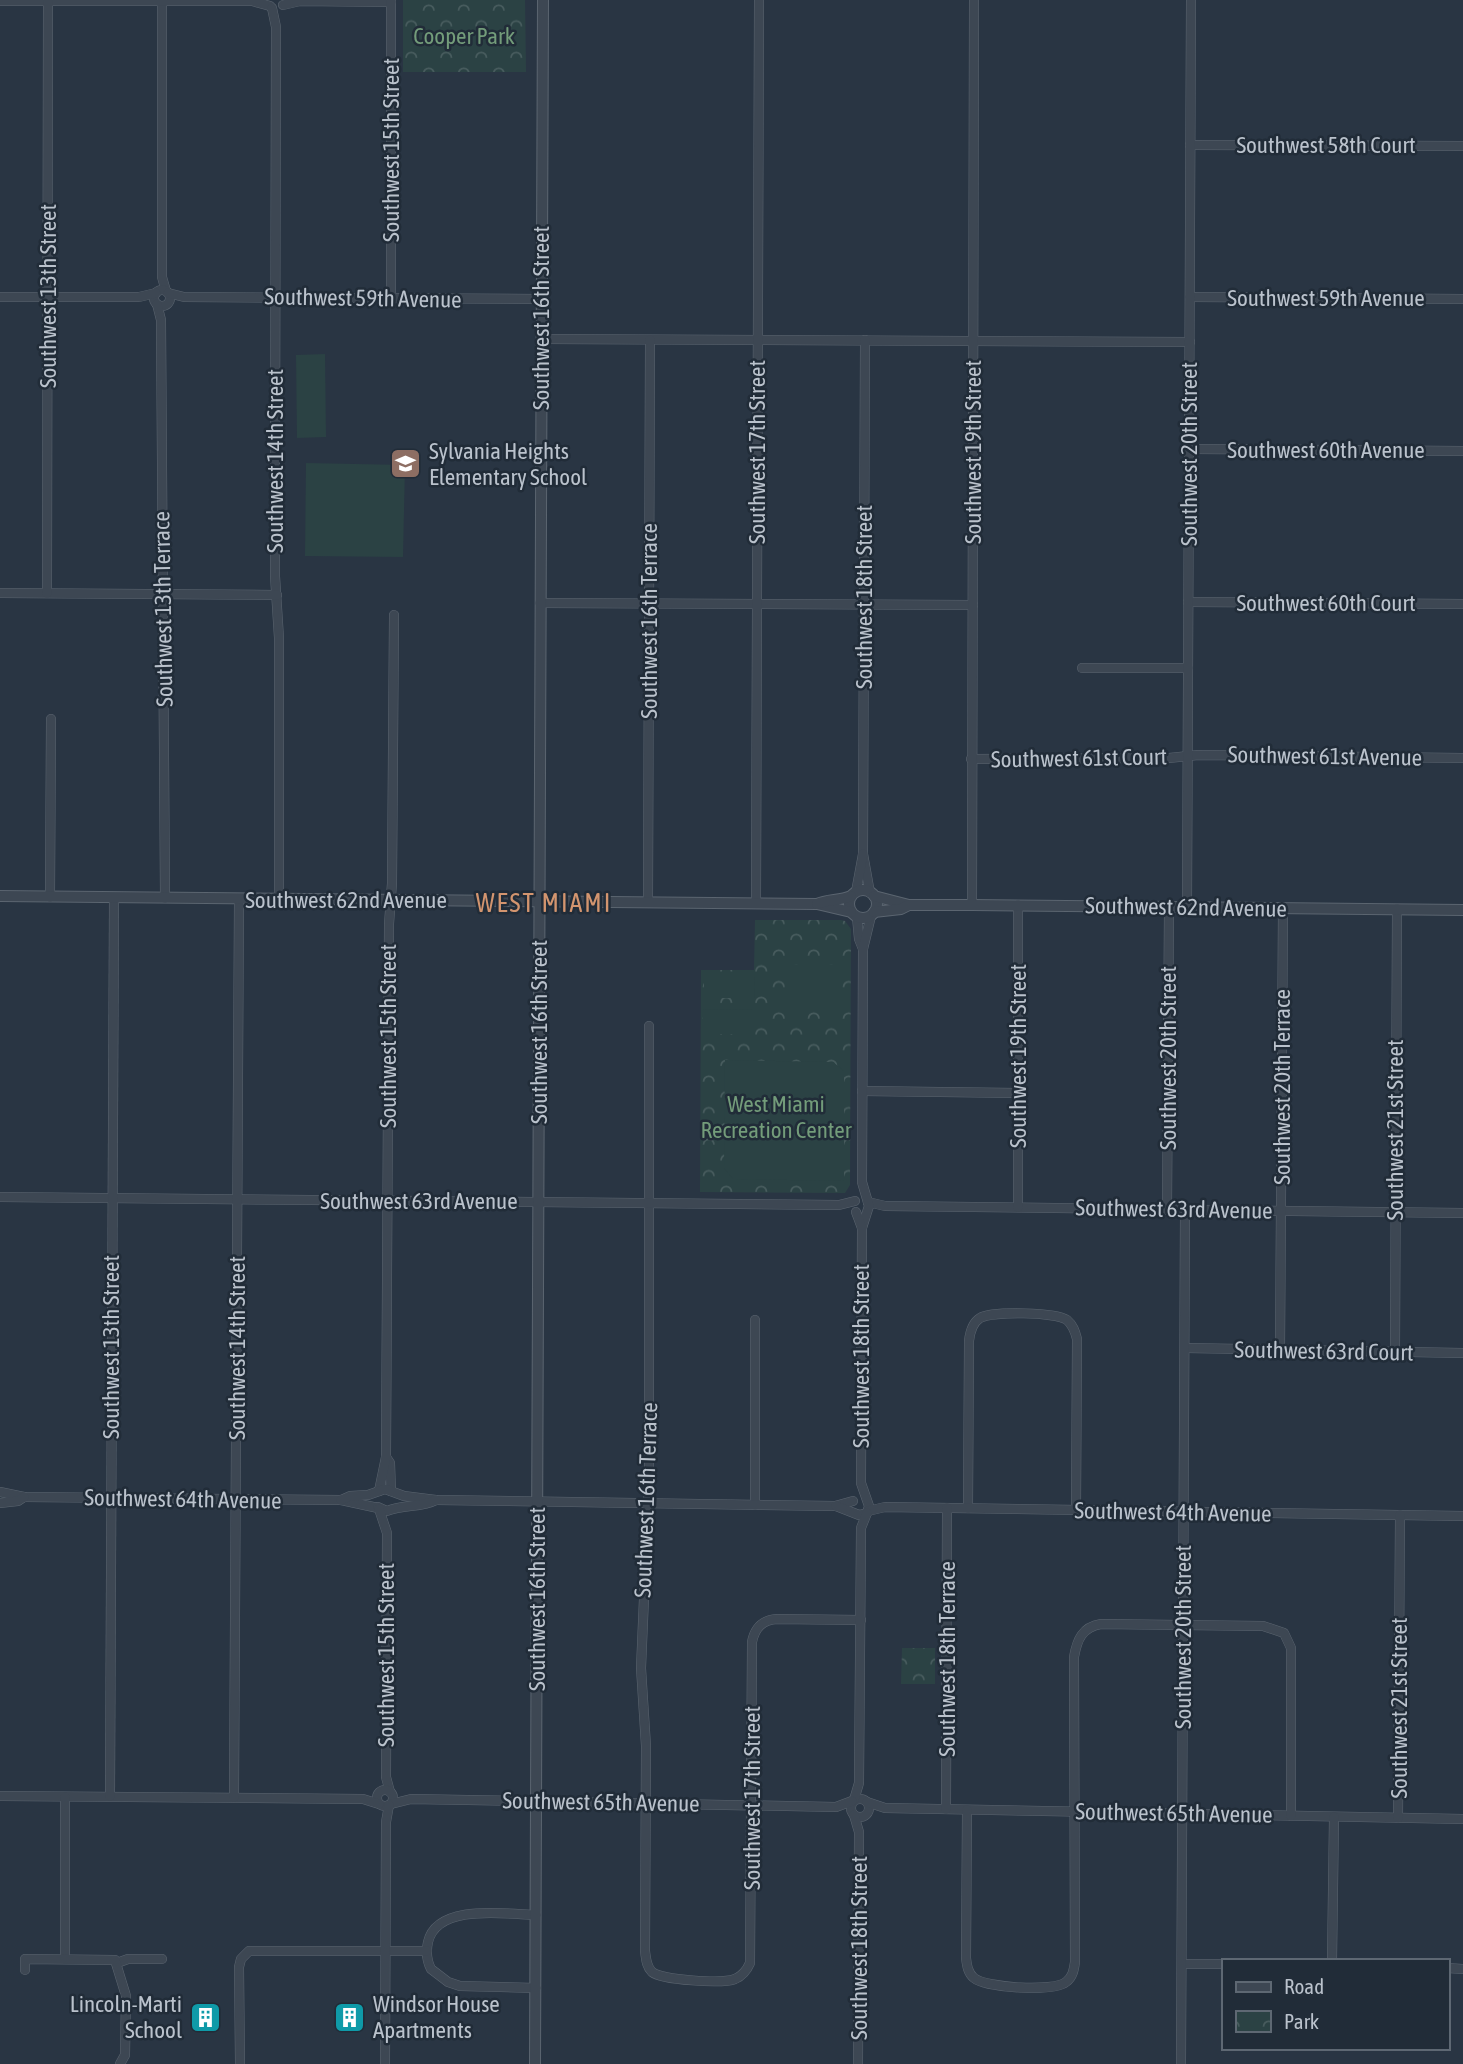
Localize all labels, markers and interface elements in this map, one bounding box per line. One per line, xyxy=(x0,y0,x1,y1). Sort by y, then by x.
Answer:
park label: Cooper Park xyxy=(413,23,515,49)
street label: Southwest 15th Street xyxy=(378,58,404,242)
street label: Southwest 58th Court xyxy=(1236,132,1416,158)
street label: Southwest 13th Street xyxy=(35,204,61,388)
street label: Southwest 16th Street xyxy=(528,226,554,410)
street label: Southwest 59th Avenue xyxy=(264,283,462,313)
street label: Southwest 59th Avenue xyxy=(1227,285,1425,311)
street label: Southwest 17th Street xyxy=(744,360,770,544)
street label: Southwest 19th Street xyxy=(960,360,986,544)
street label: Southwest 20th Street xyxy=(1176,362,1202,546)
street label: Southwest 14th Street xyxy=(262,369,288,553)
street label: Southwest 60th Avenue xyxy=(1227,437,1425,463)
place label: Sylvania Heights Elementary School xyxy=(429,438,587,490)
school or university icon: Sylvania Heights Elementary School xyxy=(389,447,423,481)
street label: Southwest 18th Street xyxy=(851,505,877,689)
street label: Southwest 13th Terrace xyxy=(148,511,178,707)
street label: Southwest 16th Terrace xyxy=(636,523,662,719)
street label: Southwest 60th Court xyxy=(1236,590,1416,616)
street label: Southwest 61st Avenue xyxy=(1228,741,1422,771)
street label: Southwest 61st Court xyxy=(991,743,1167,773)
street label: Southwest 62nd Avenue xyxy=(245,887,447,913)
district label: WEST MIAMI xyxy=(476,888,612,918)
street label: Southwest 62nd Avenue xyxy=(1085,892,1287,922)
street label: Southwest 16th Street xyxy=(526,940,552,1124)
street label: Southwest 15th Street xyxy=(375,944,401,1128)
street label: Southwest 19th Street xyxy=(1005,964,1031,1148)
street label: Southwest 20th Street xyxy=(1155,966,1181,1150)
street label: Southwest 20th Terrace xyxy=(1269,989,1295,1185)
street label: Southwest 21st Street xyxy=(1382,1039,1408,1221)
park label: West Miami Recreation Center xyxy=(701,1091,853,1143)
street label: Southwest 63rd Avenue xyxy=(320,1188,518,1214)
street label: Southwest 63rd Avenue xyxy=(1075,1194,1273,1224)
street label: Southwest 13th Street xyxy=(98,1255,124,1439)
street label: Southwest 14th Street xyxy=(224,1256,250,1440)
street label: Southwest 18th Street xyxy=(848,1264,874,1448)
street label: Southwest 63rd Court xyxy=(1234,1336,1414,1366)
street label: Southwest 16th Terrace xyxy=(630,1402,662,1598)
street label: Southwest 64th Avenue xyxy=(84,1484,282,1514)
street label: Southwest 64th Avenue xyxy=(1074,1497,1272,1527)
street label: Southwest 16th Street xyxy=(524,1507,550,1691)
street label: Southwest 20th Street xyxy=(1170,1545,1196,1729)
street label: Southwest 18th Terrace xyxy=(934,1561,960,1757)
street label: Southwest 15th Street xyxy=(373,1563,399,1747)
street label: Southwest 21st Street xyxy=(1386,1617,1412,1799)
street label: Southwest 17th Street xyxy=(739,1706,765,1890)
street label: Southwest 65th Avenue xyxy=(502,1787,700,1817)
street label: Southwest 65th Avenue xyxy=(1075,1798,1273,1828)
street label: Southwest 18th Street xyxy=(846,1856,872,2040)
legend xyxy=(1222,1959,1449,2050)
text: Road xyxy=(1284,1974,1324,1998)
place label: Lincoln-Marti School xyxy=(70,1991,182,2043)
place label: Windsor House Apartments xyxy=(373,1991,500,2043)
building icon: Lincoln-Marti School xyxy=(188,2000,222,2034)
building icon: Windsor House Apartments xyxy=(333,2000,367,2034)
text: Park xyxy=(1284,2009,1319,2033)

